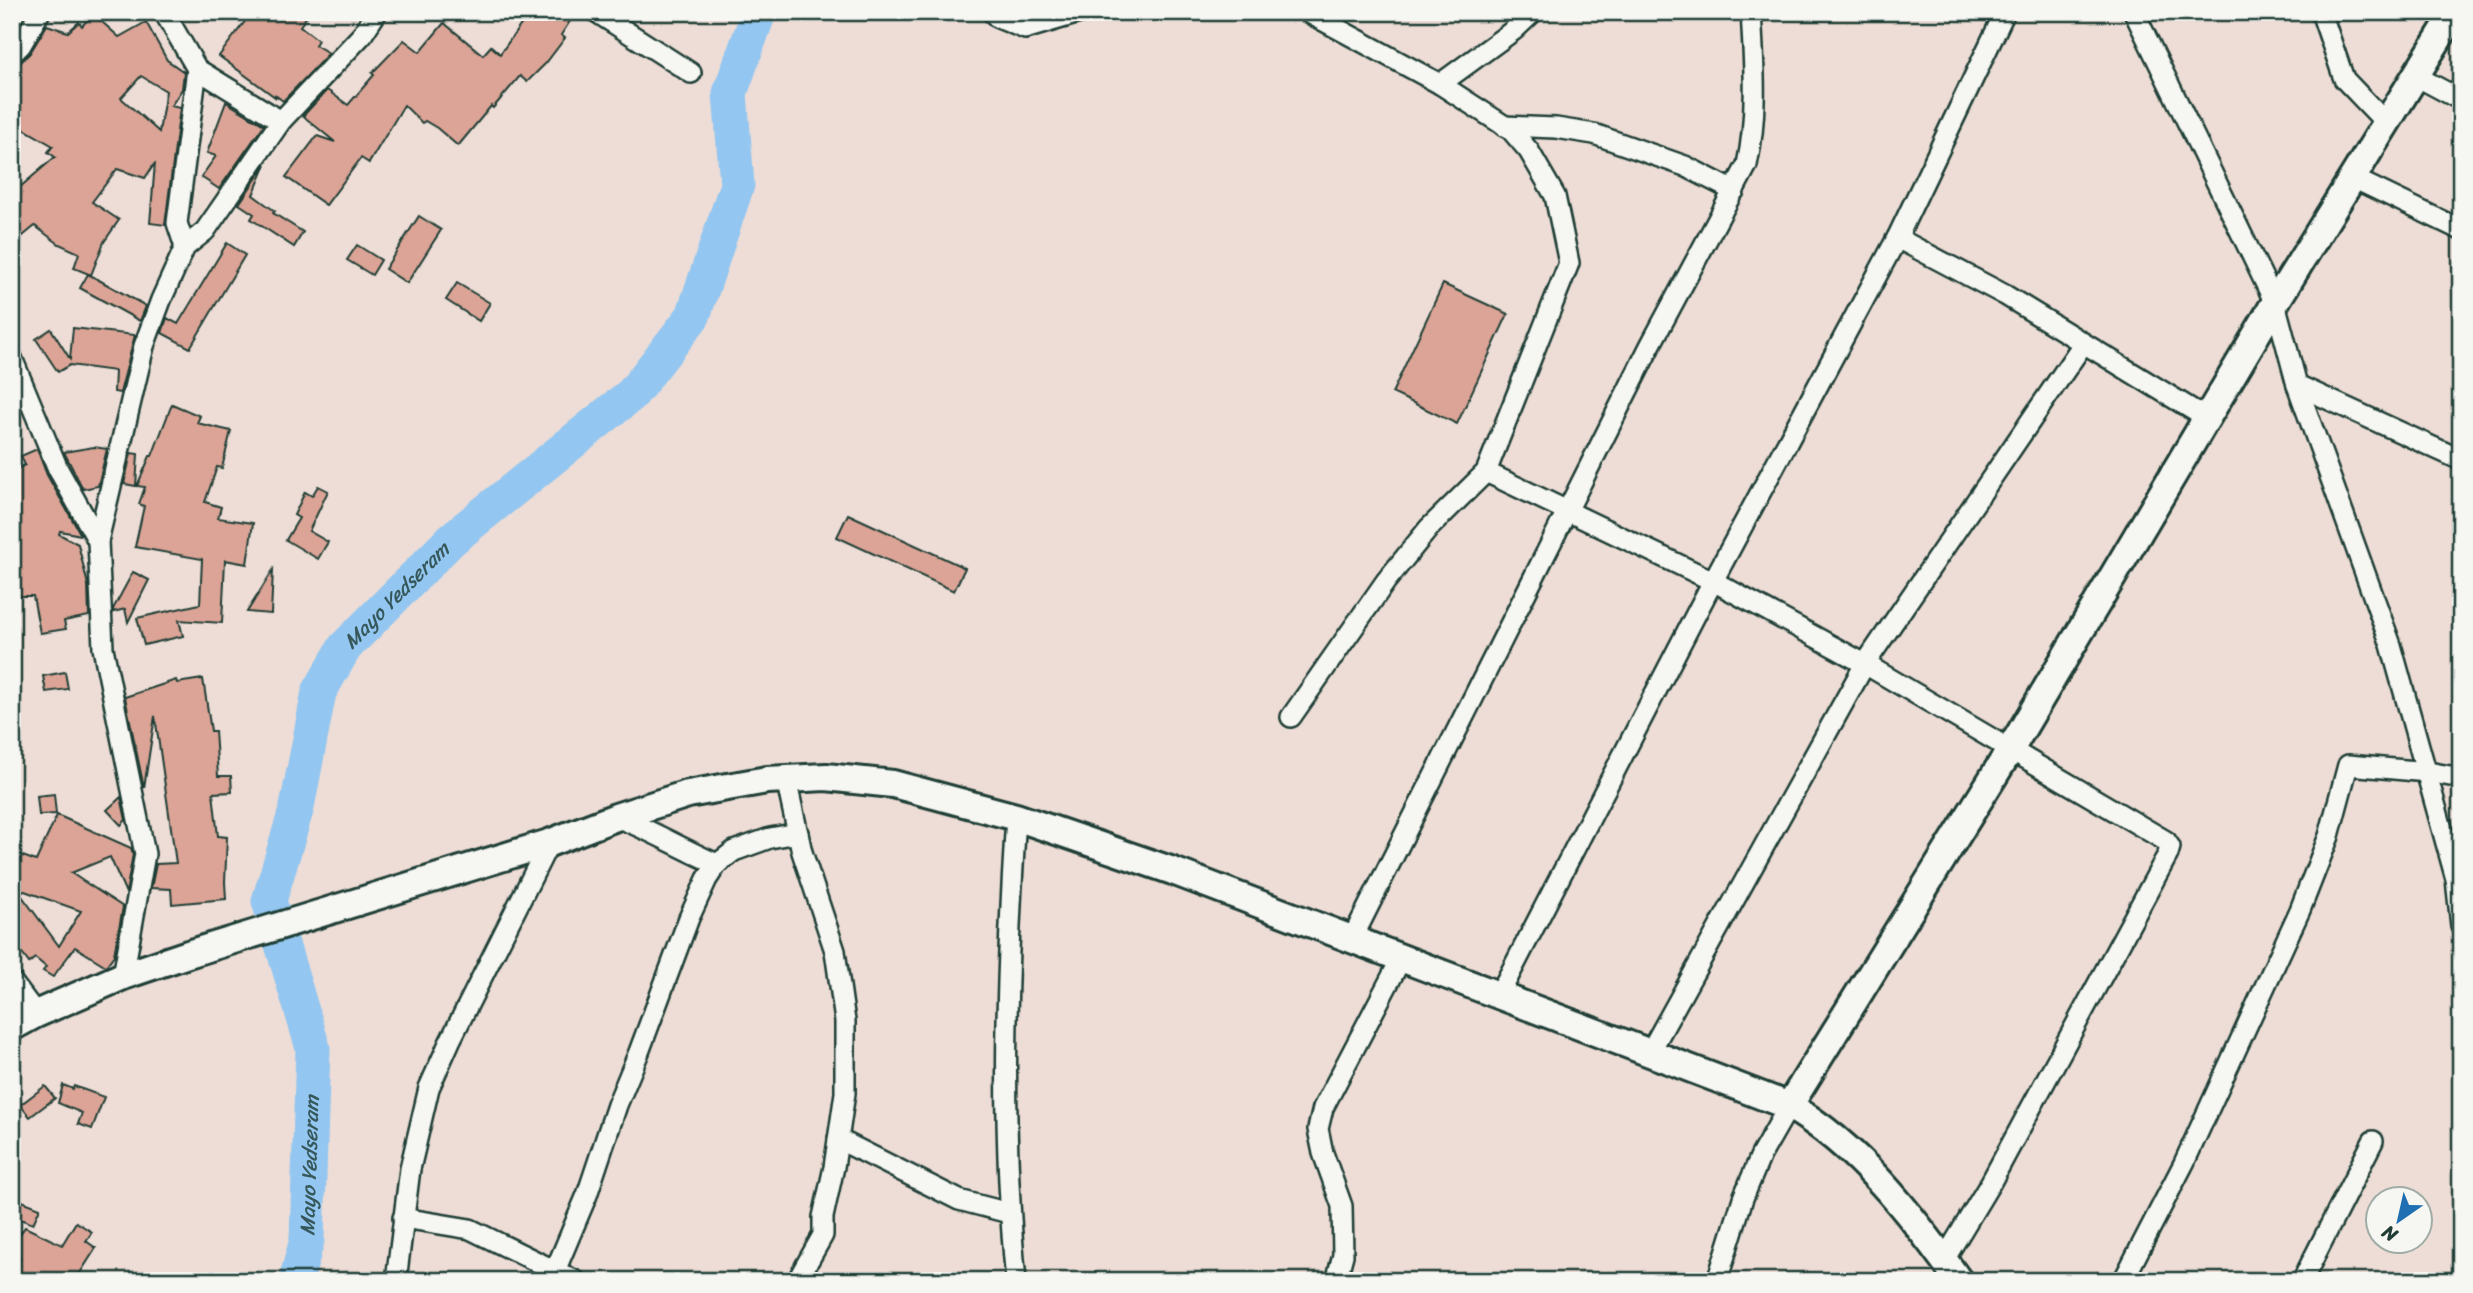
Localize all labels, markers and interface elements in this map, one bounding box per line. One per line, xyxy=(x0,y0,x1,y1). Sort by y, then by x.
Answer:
water label: Mayo Yedseram xyxy=(334,531,460,658)
water label: Mayo Yedseram xyxy=(288,1093,331,1236)
north arrow xyxy=(2364,1184,2434,1254)
text: N xyxy=(2374,1216,2405,1252)

